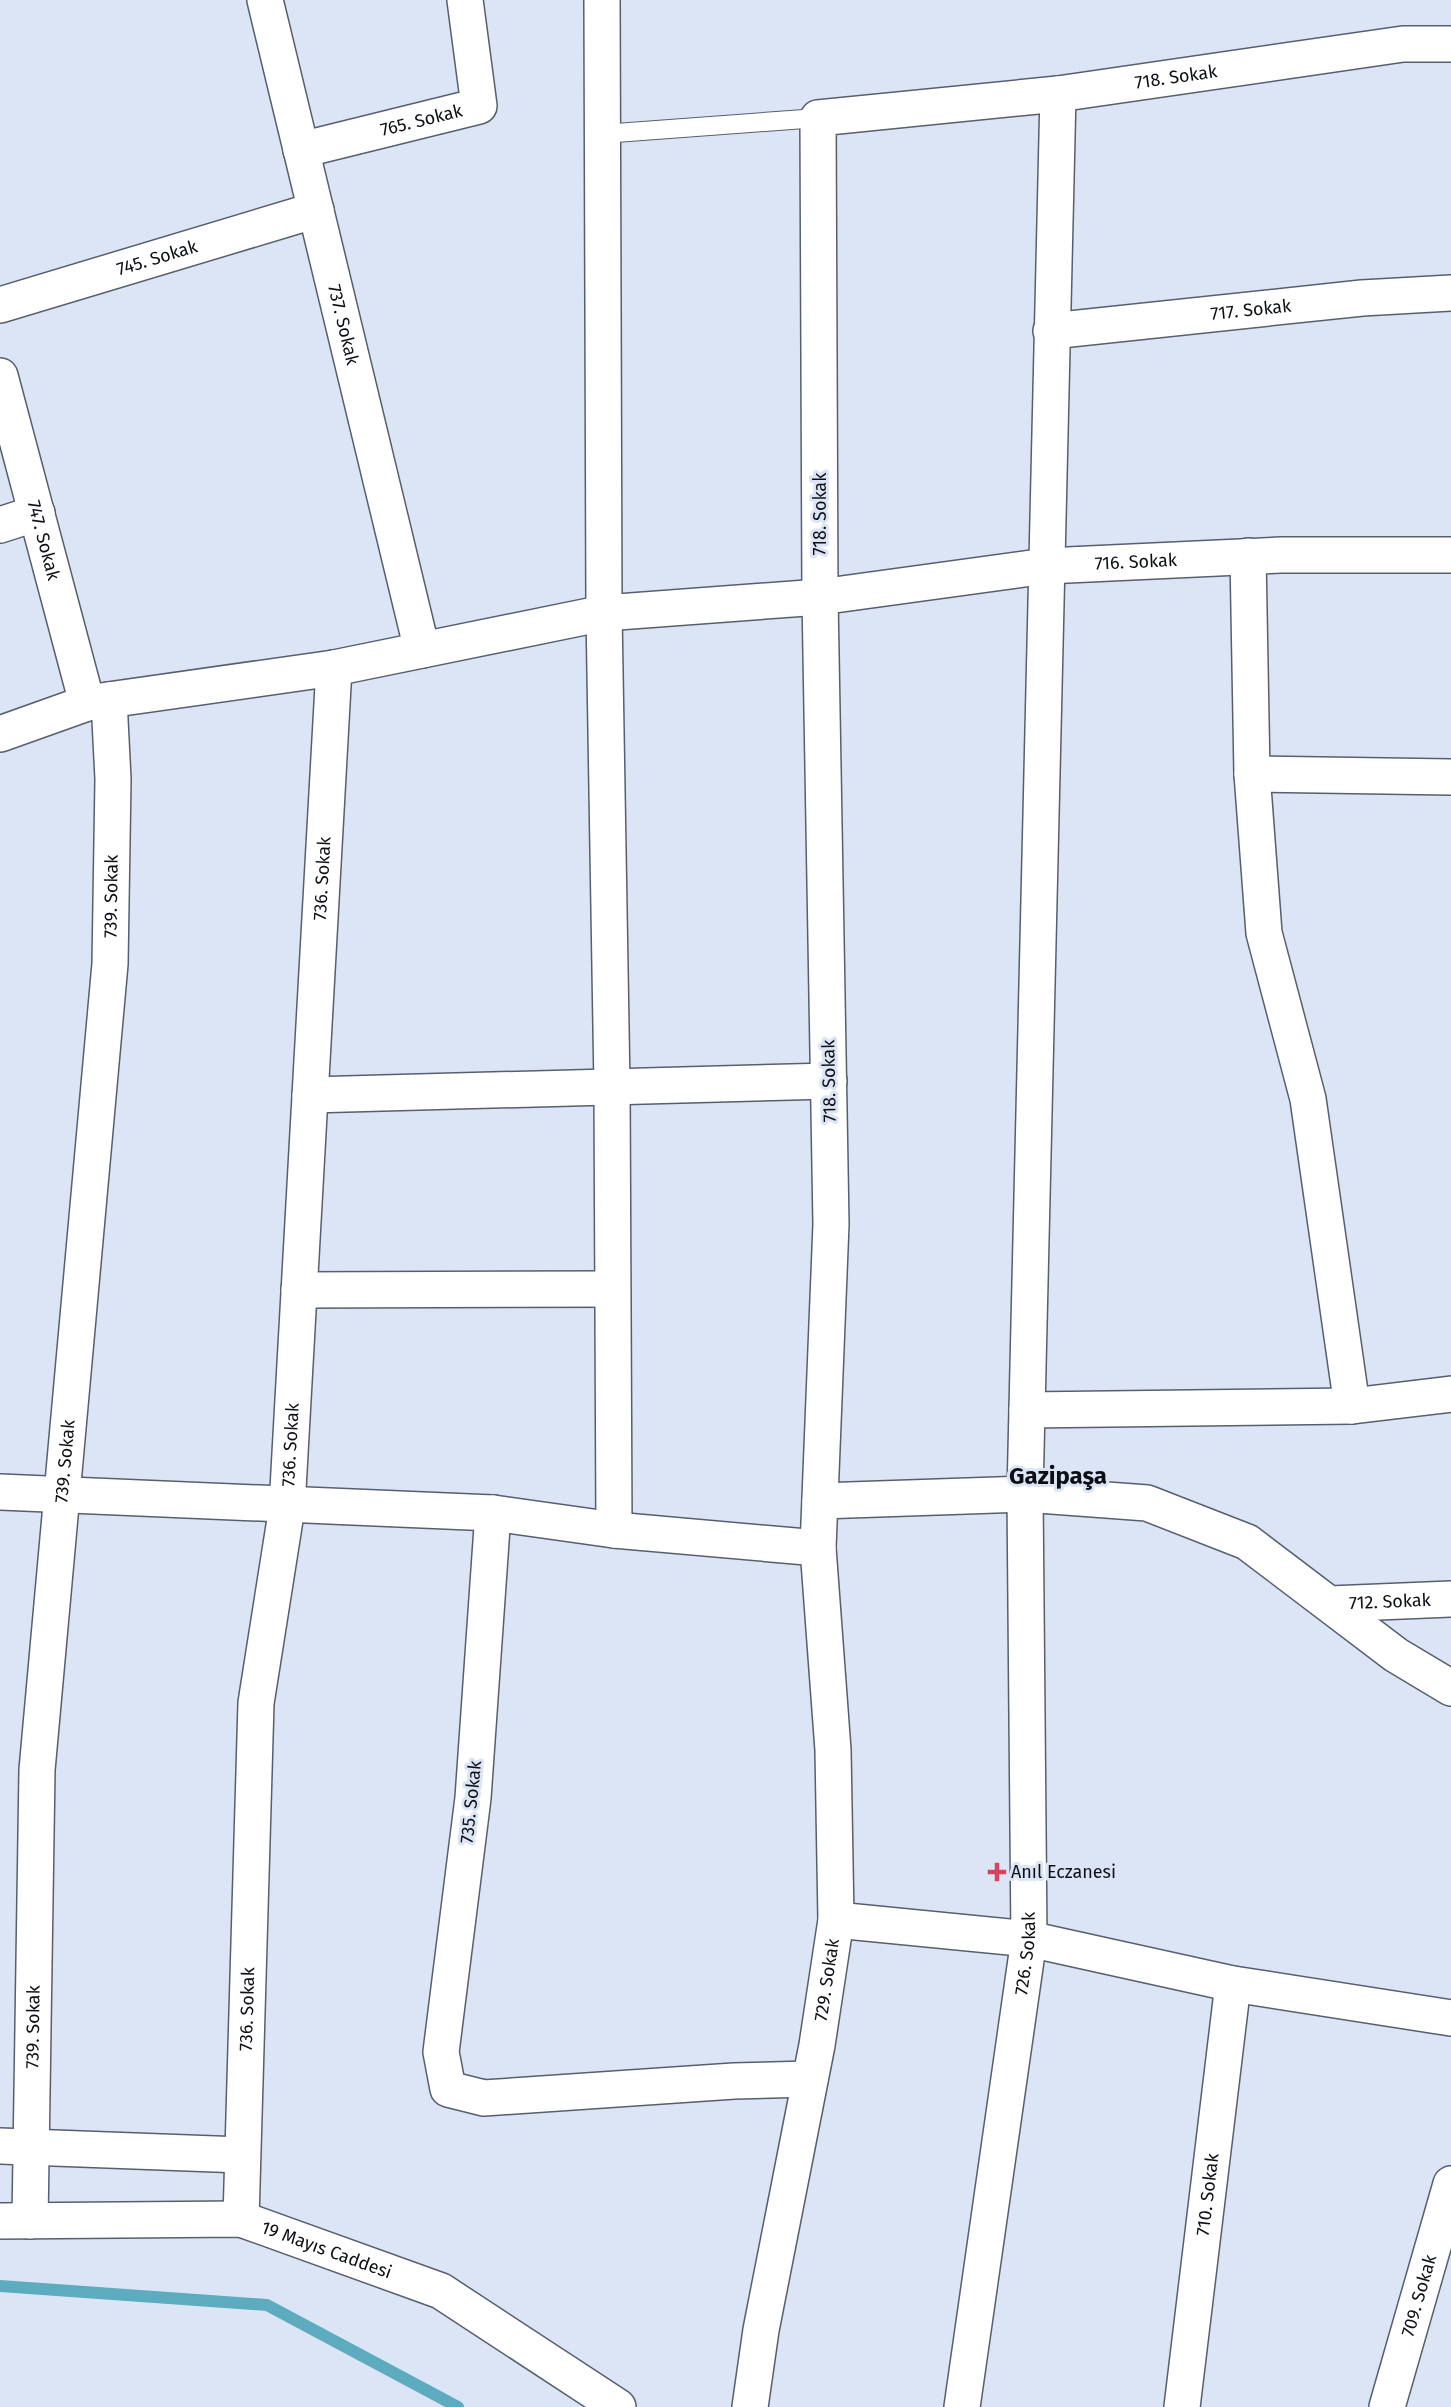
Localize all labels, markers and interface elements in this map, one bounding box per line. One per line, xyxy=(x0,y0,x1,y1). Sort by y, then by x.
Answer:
street label: 718. Sokak xyxy=(1133,60,1219,94)
street label: 765. Sokak xyxy=(378,99,465,141)
street label: 745. Sokak xyxy=(114,235,201,280)
street label: 737. Sokak xyxy=(323,282,364,368)
street label: 717. Sokak xyxy=(1210,295,1293,325)
street label: 718. Sokak xyxy=(809,472,831,555)
street label: 747. Sokak xyxy=(23,498,65,583)
street label: 716. Sokak xyxy=(1094,549,1178,575)
street label: 736. Sokak xyxy=(309,835,336,921)
street label: 739. Sokak xyxy=(99,854,123,938)
street label: 718. Sokak xyxy=(817,1039,841,1123)
street label: 736. Sokak xyxy=(277,1402,304,1487)
street label: 739. Sokak xyxy=(50,1418,80,1504)
district label: Gazipaşa xyxy=(1009,1462,1107,1491)
street label: 712. Sokak xyxy=(1349,1589,1432,1614)
street label: 735. Sokak xyxy=(456,1759,486,1845)
place label: Anıl Eczanesi xyxy=(1011,1861,1116,1883)
marker: Anıl Eczanesi xyxy=(989,1864,1005,1880)
street label: 726. Sokak xyxy=(1010,1911,1040,1997)
street label: 729. Sokak xyxy=(810,1936,844,2023)
street label: 736. Sokak xyxy=(235,1966,259,2051)
street label: 739. Sokak xyxy=(21,1984,45,2069)
street label: 710. Sokak xyxy=(1192,2151,1224,2237)
street label: 19 Mayıs Caddesi xyxy=(258,2216,395,2283)
street label: 709. Sokak xyxy=(1397,2251,1441,2339)

